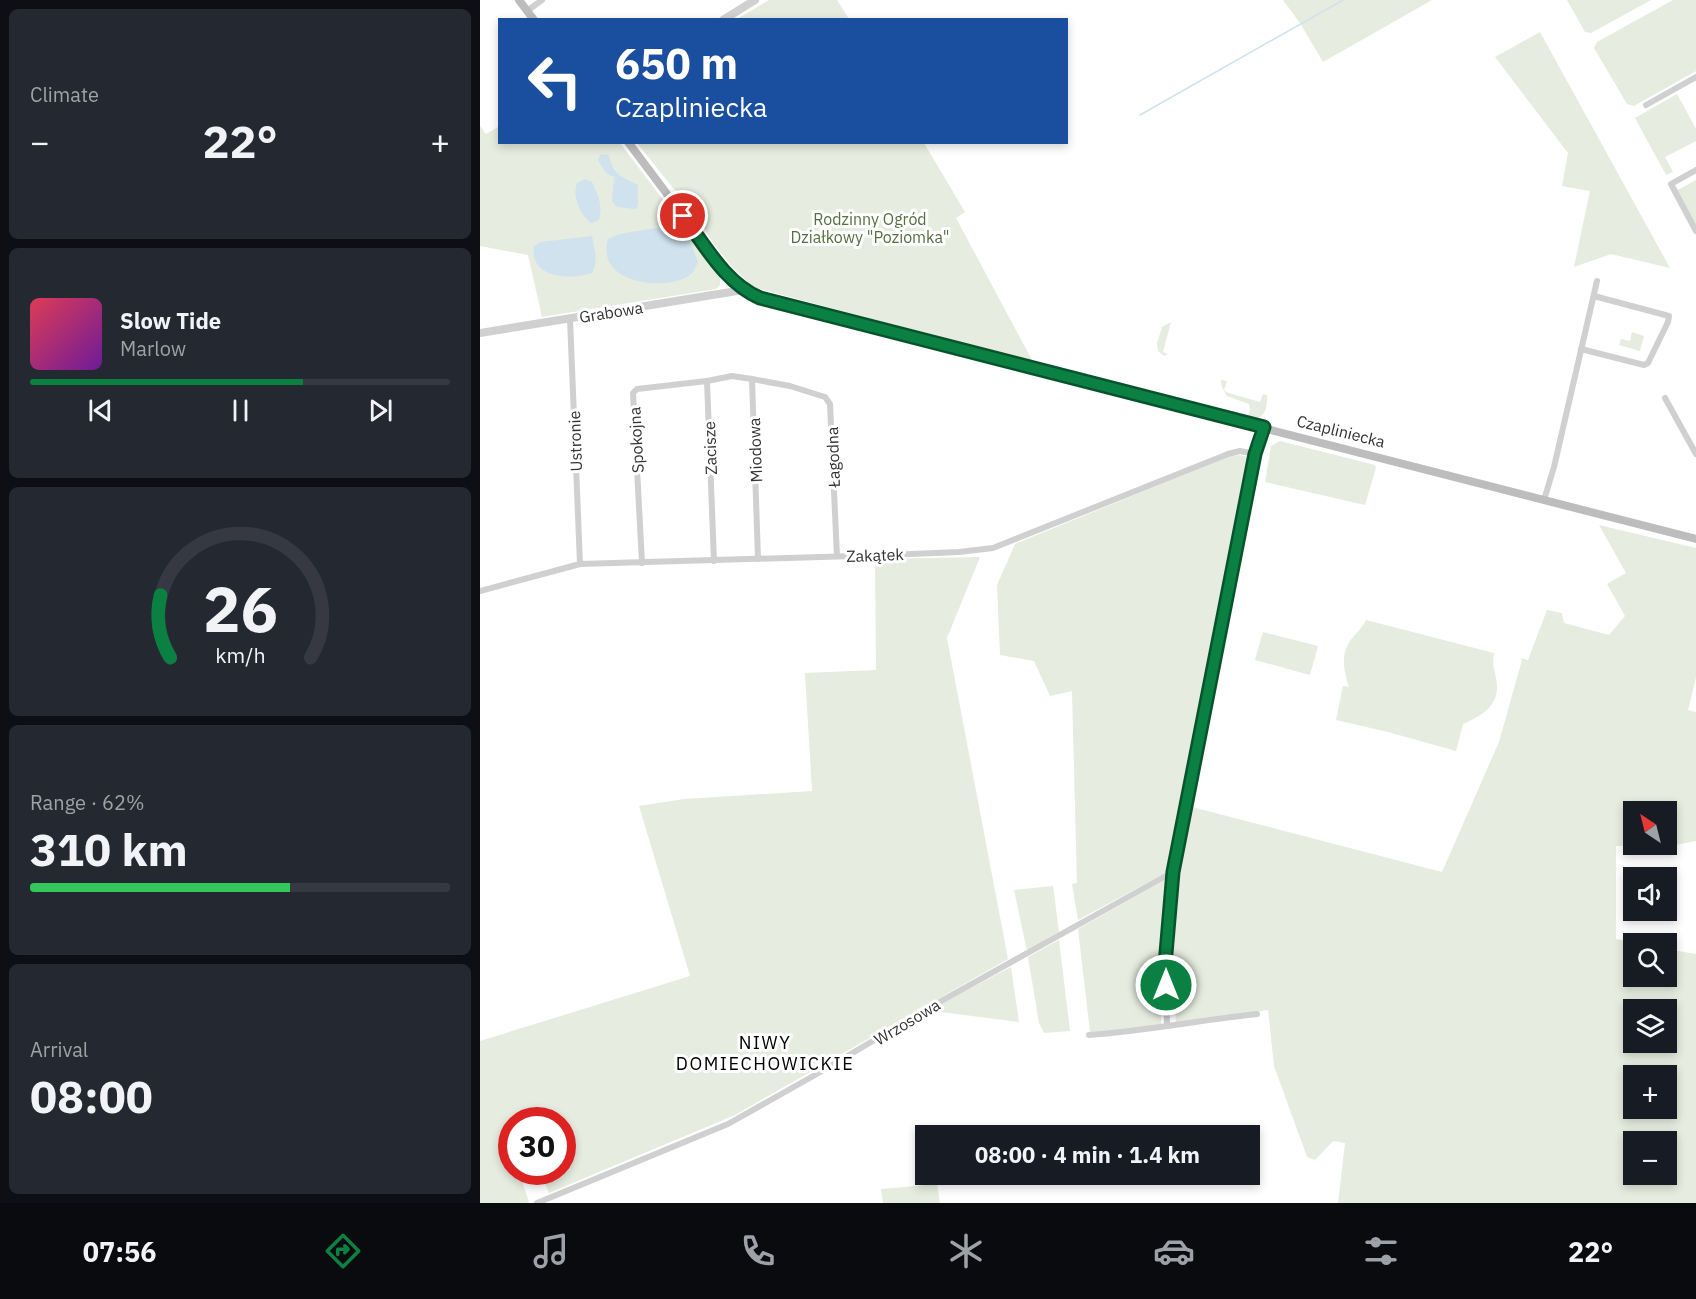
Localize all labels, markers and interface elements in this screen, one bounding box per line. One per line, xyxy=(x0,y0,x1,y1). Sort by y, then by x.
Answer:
text: 650 m xyxy=(615,36,738,91)
icon: left xyxy=(516,42,594,120)
text: Climate xyxy=(30,81,99,108)
text: Czapliniecka xyxy=(615,89,767,124)
text: 22° xyxy=(202,112,278,170)
text: − xyxy=(30,120,50,163)
text: + xyxy=(430,120,450,163)
pin xyxy=(657,190,708,241)
icon: arrive xyxy=(666,199,699,232)
park label: Rodzinny Ogród Działkowy "Poziomka" xyxy=(791,209,949,247)
street label: Grabowa xyxy=(578,297,645,327)
text: Slow Tide xyxy=(120,306,221,335)
text: Marlow xyxy=(120,335,186,362)
icon: previous xyxy=(84,394,117,427)
icon: pause xyxy=(224,394,257,427)
icon: next xyxy=(364,394,397,427)
street label: Spokojna xyxy=(624,406,648,474)
street label: Ustronie xyxy=(564,410,586,472)
street label: Czapliniecka xyxy=(1295,410,1388,452)
street label: Miodowa xyxy=(744,417,766,483)
street label: Zacisze xyxy=(699,421,721,475)
street label: Łagodna xyxy=(822,426,844,489)
street label: Zakątek xyxy=(846,544,905,566)
text: 26 xyxy=(203,569,277,650)
text: km/h xyxy=(215,642,265,670)
text: Range · 62% xyxy=(30,789,145,816)
north arrow xyxy=(1623,801,1677,855)
map controls xyxy=(1623,801,1677,1185)
text: 310 km xyxy=(30,820,188,878)
button: sound xyxy=(1623,867,1677,921)
button: search xyxy=(1623,933,1677,987)
position arrow xyxy=(1134,953,1198,1017)
street label: Wrzosowa xyxy=(870,994,944,1050)
button: layers xyxy=(1623,999,1677,1053)
district label: NIWY DOMIECHOWICKIE xyxy=(676,1031,854,1075)
text: Arrival xyxy=(30,1036,88,1063)
button: + xyxy=(1623,1065,1677,1119)
text: 08:00 xyxy=(30,1067,153,1125)
speed limit sign: 30 xyxy=(498,1107,576,1185)
button: − xyxy=(1623,1131,1677,1185)
text: 08:00 · 4 min · 1.4 km xyxy=(975,1140,1200,1169)
icon: directions xyxy=(322,1230,364,1272)
icon: music xyxy=(530,1230,572,1272)
icon: phone xyxy=(737,1230,779,1272)
icon: climate xyxy=(945,1230,987,1272)
icon: car xyxy=(1153,1230,1195,1272)
icon: filters xyxy=(1360,1230,1402,1272)
text: 07:56 xyxy=(83,1234,157,1269)
text: 22° xyxy=(1568,1234,1613,1269)

